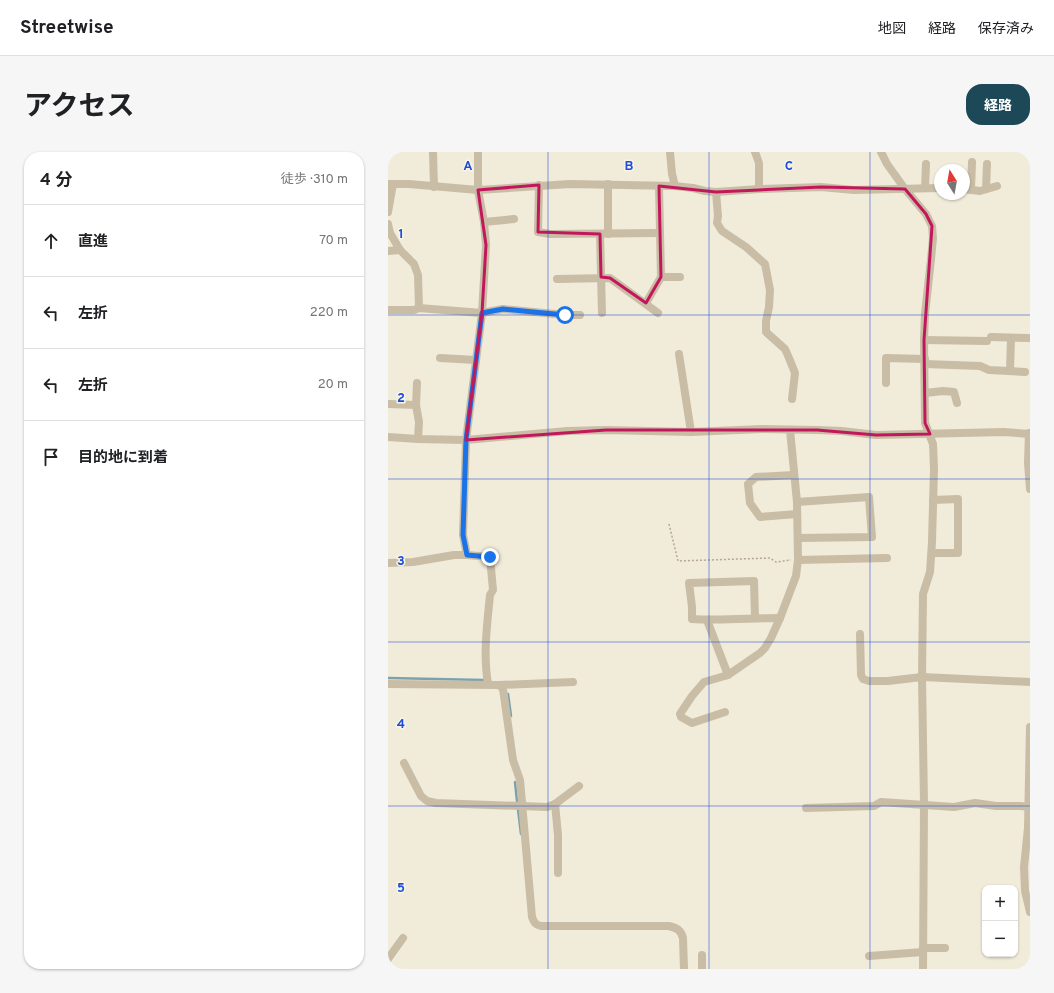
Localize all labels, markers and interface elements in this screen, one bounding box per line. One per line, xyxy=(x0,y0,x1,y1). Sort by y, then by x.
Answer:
text: Streetwise xyxy=(20,16,113,40)
text: 地図 xyxy=(878,21,906,38)
text: 経路 xyxy=(928,21,956,38)
text: 保存済み xyxy=(978,21,1034,38)
button: 経路 xyxy=(966,84,1030,125)
text: アクセス xyxy=(24,90,135,126)
text: A xyxy=(463,159,473,175)
text: B xyxy=(625,159,634,175)
text: C xyxy=(785,159,793,175)
north arrow xyxy=(934,164,970,200)
text: 4 分 xyxy=(40,170,72,192)
text: 徒歩 · 310 m xyxy=(281,172,348,188)
text: 1 xyxy=(398,227,404,243)
icon: ahead xyxy=(40,230,62,252)
text: 直進 xyxy=(78,233,108,252)
text: 70 m xyxy=(319,233,348,249)
icon: left xyxy=(40,302,62,324)
text: 左折 xyxy=(78,305,108,324)
text: 220 m xyxy=(310,305,348,321)
route start xyxy=(556,306,574,324)
icon: left xyxy=(40,374,62,396)
text: 左折 xyxy=(78,377,108,396)
text: 20 m xyxy=(318,377,348,393)
text: 2 xyxy=(397,391,405,407)
icon: arrive xyxy=(40,446,62,468)
text: 目的地に到着 xyxy=(78,449,168,468)
route end xyxy=(481,548,499,566)
text: 3 xyxy=(397,554,405,570)
text: 4 xyxy=(397,717,405,733)
text: 5 xyxy=(397,881,405,897)
map controls xyxy=(982,885,1018,957)
button: + xyxy=(982,885,1018,921)
button: − xyxy=(982,921,1018,957)

